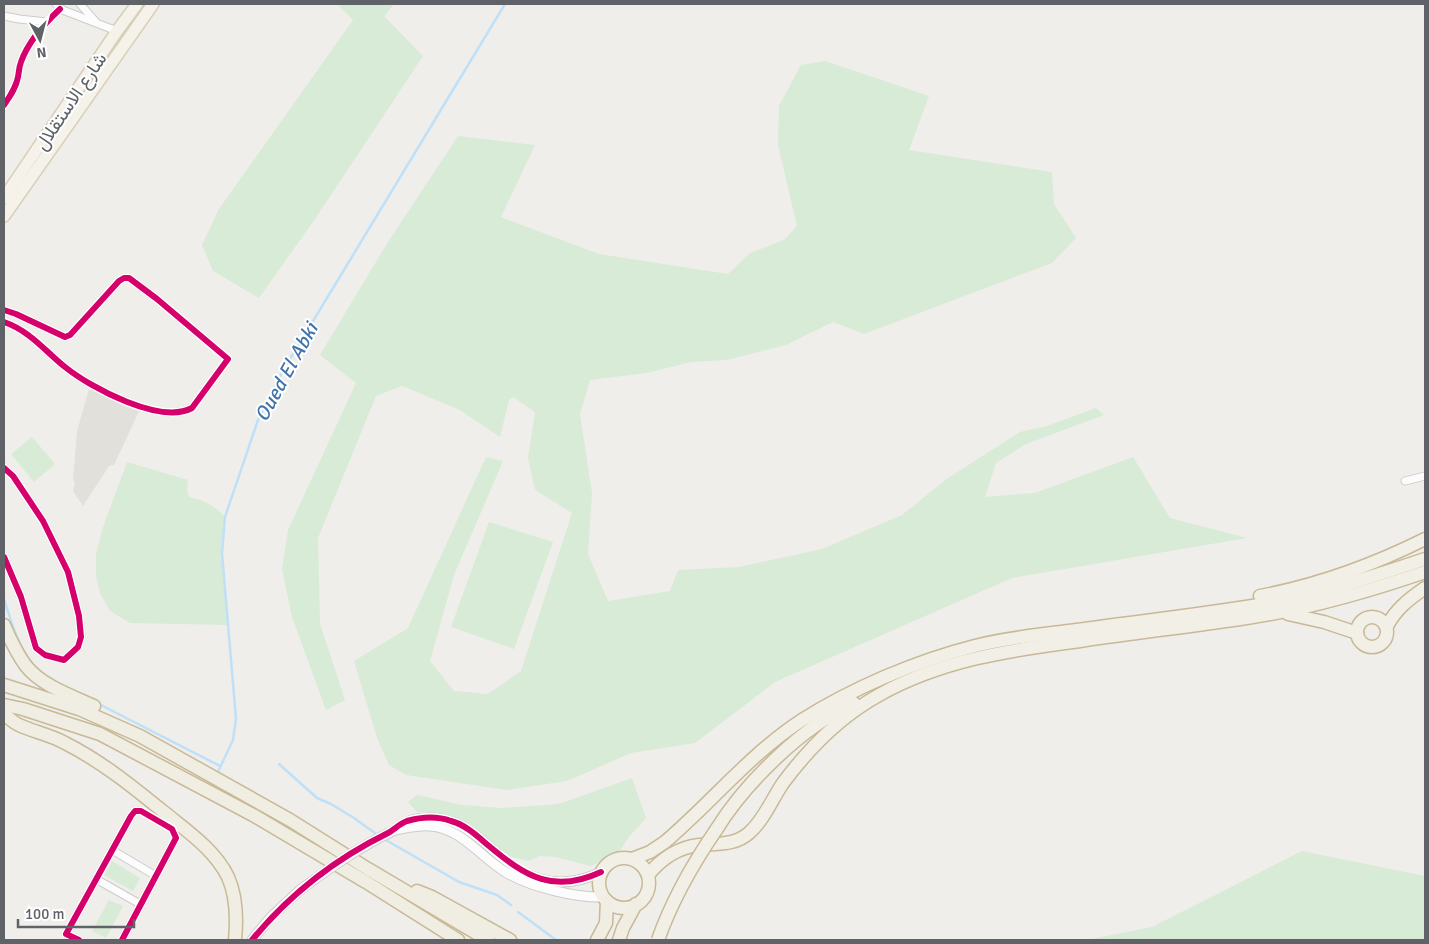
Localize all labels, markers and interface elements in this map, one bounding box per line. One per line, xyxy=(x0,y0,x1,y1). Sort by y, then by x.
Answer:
north arrow xyxy=(15,15,65,65)
text: N xyxy=(36,43,47,61)
street label: شارع الاستقلال xyxy=(29,48,112,155)
water label: Oued El Abki xyxy=(249,317,324,426)
scale bar xyxy=(18,896,134,928)
text: 100 m xyxy=(25,905,65,923)

